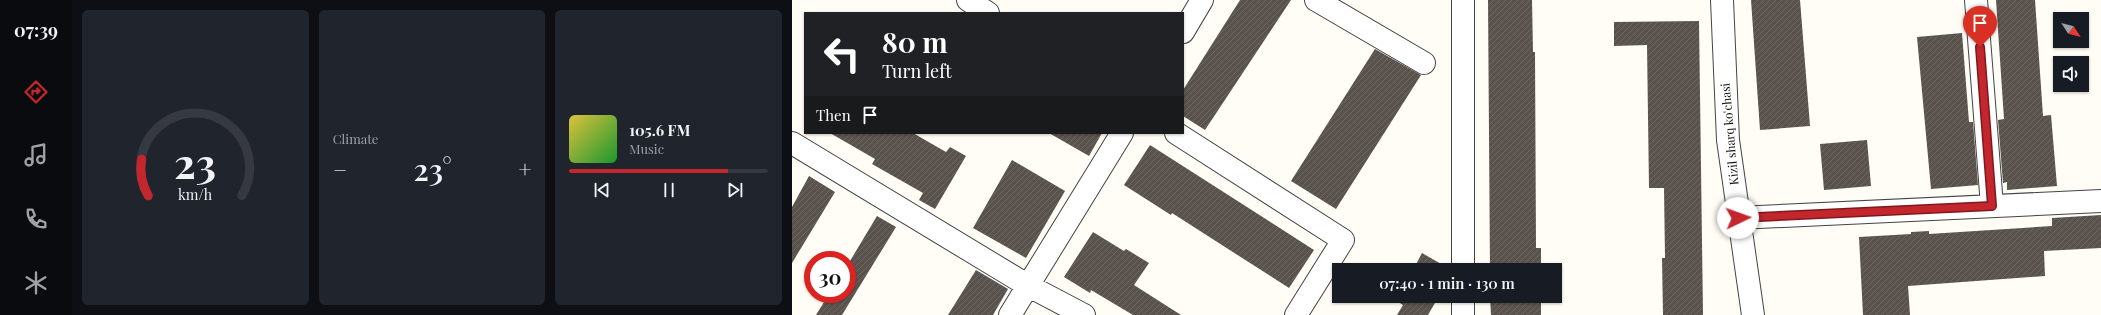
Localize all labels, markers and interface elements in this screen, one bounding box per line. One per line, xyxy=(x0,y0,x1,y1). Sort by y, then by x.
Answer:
pin xyxy=(1963,6,1997,47)
icon: arrive xyxy=(1969,12,1991,34)
north arrow xyxy=(2053,12,2089,48)
map controls xyxy=(2053,12,2089,92)
text: 07:39 xyxy=(14,18,58,42)
text: 80 m xyxy=(882,23,948,60)
icon: left xyxy=(816,28,868,80)
button: sound xyxy=(2053,56,2089,92)
text: Turn left xyxy=(882,59,952,83)
icon: directions xyxy=(22,78,50,106)
street label: Kizil sharq ko'chasi xyxy=(1717,82,1741,186)
icon: arrive xyxy=(859,104,881,126)
text: Then xyxy=(816,105,851,125)
text: 105.6 FM xyxy=(629,120,690,140)
text: Climate xyxy=(333,130,378,147)
text: 23 xyxy=(174,133,216,188)
text: Music xyxy=(629,140,664,157)
icon: music xyxy=(22,141,50,169)
text: 23° xyxy=(414,149,452,189)
text: − xyxy=(333,154,347,184)
text: + xyxy=(518,154,531,184)
icon: previous xyxy=(591,179,613,201)
icon: pause xyxy=(658,179,680,201)
icon: next xyxy=(724,179,746,201)
text: km/h xyxy=(178,184,213,203)
position arrow xyxy=(1717,197,1759,239)
icon: phone xyxy=(22,205,50,233)
speed limit sign: 30 xyxy=(804,251,856,303)
icon: climate xyxy=(22,269,50,297)
text: 07:40 · 1 min · 130 m xyxy=(1379,273,1515,293)

